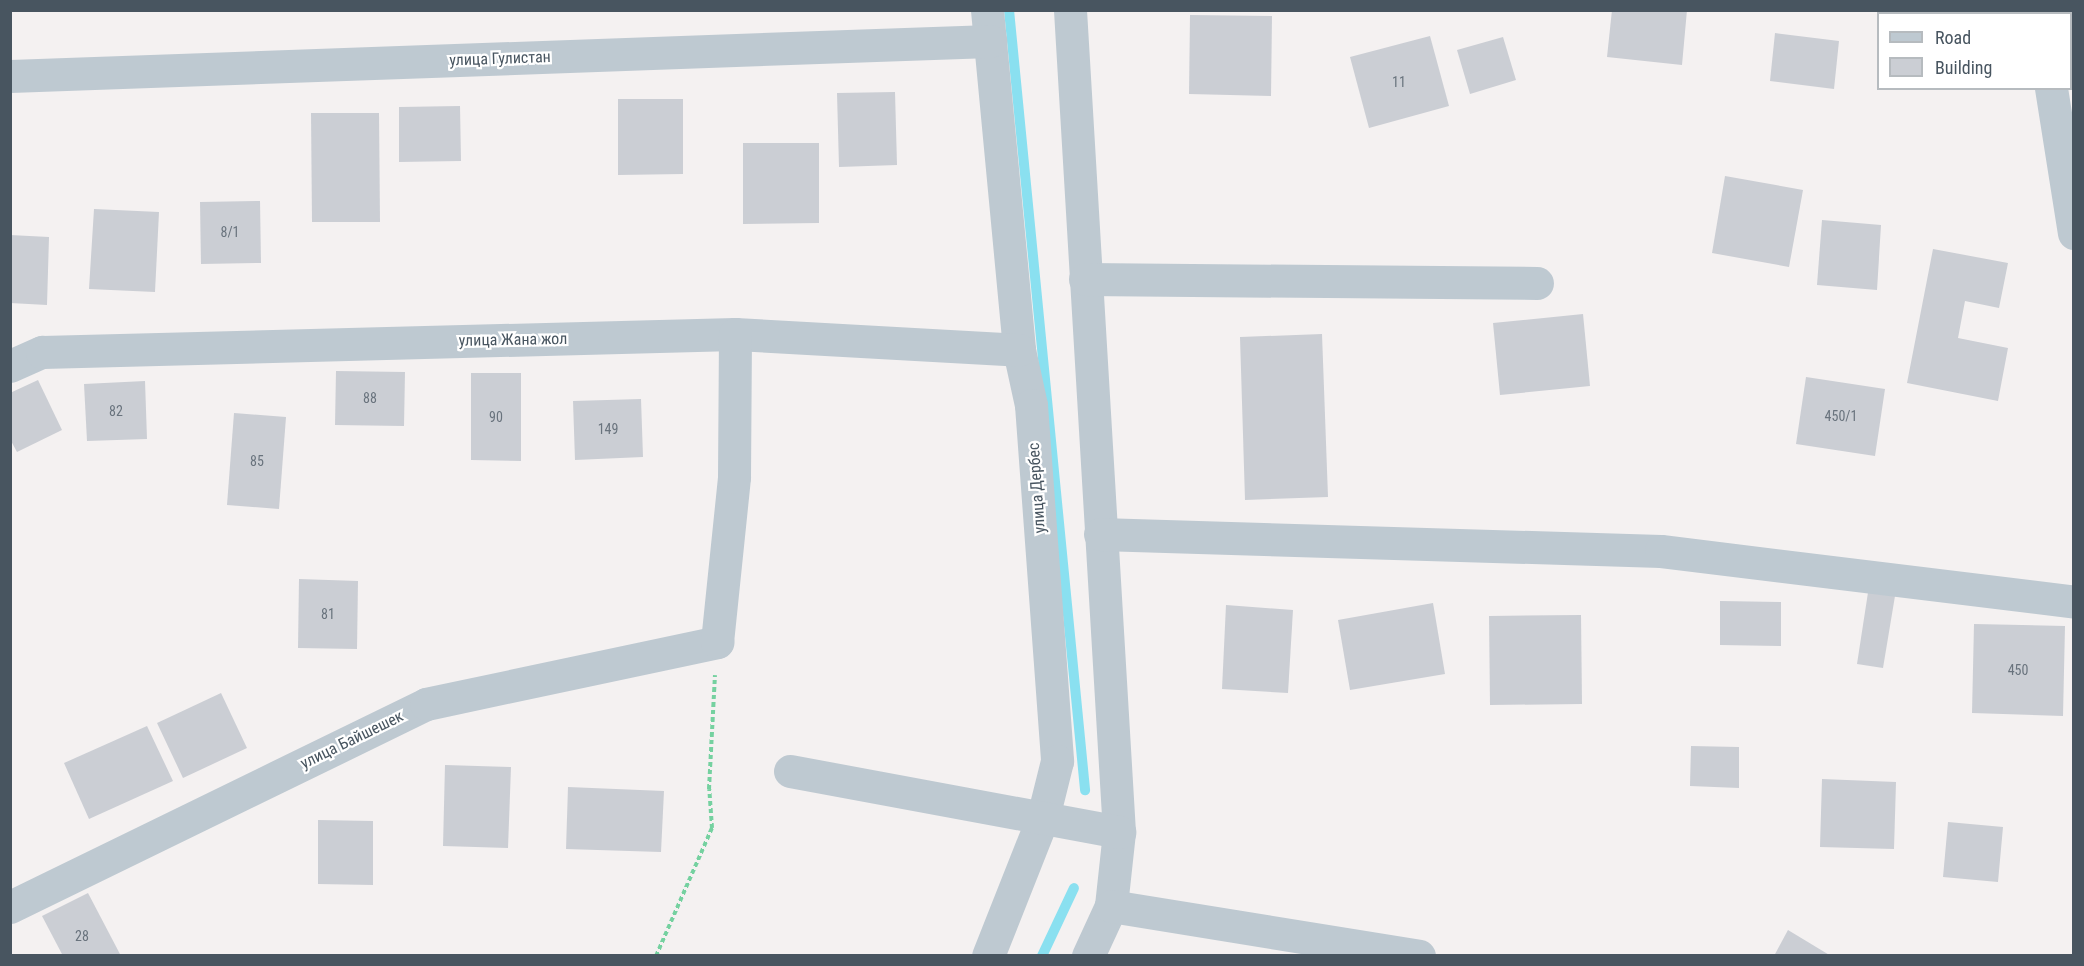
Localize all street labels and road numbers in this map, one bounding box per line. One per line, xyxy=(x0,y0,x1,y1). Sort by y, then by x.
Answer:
street label: улица Гулистан xyxy=(449,48,551,70)
street label: улица Жана жол xyxy=(458,329,568,351)
street label: улица Дербес xyxy=(1024,442,1050,534)
street label: улица Байшешек xyxy=(297,707,407,773)

